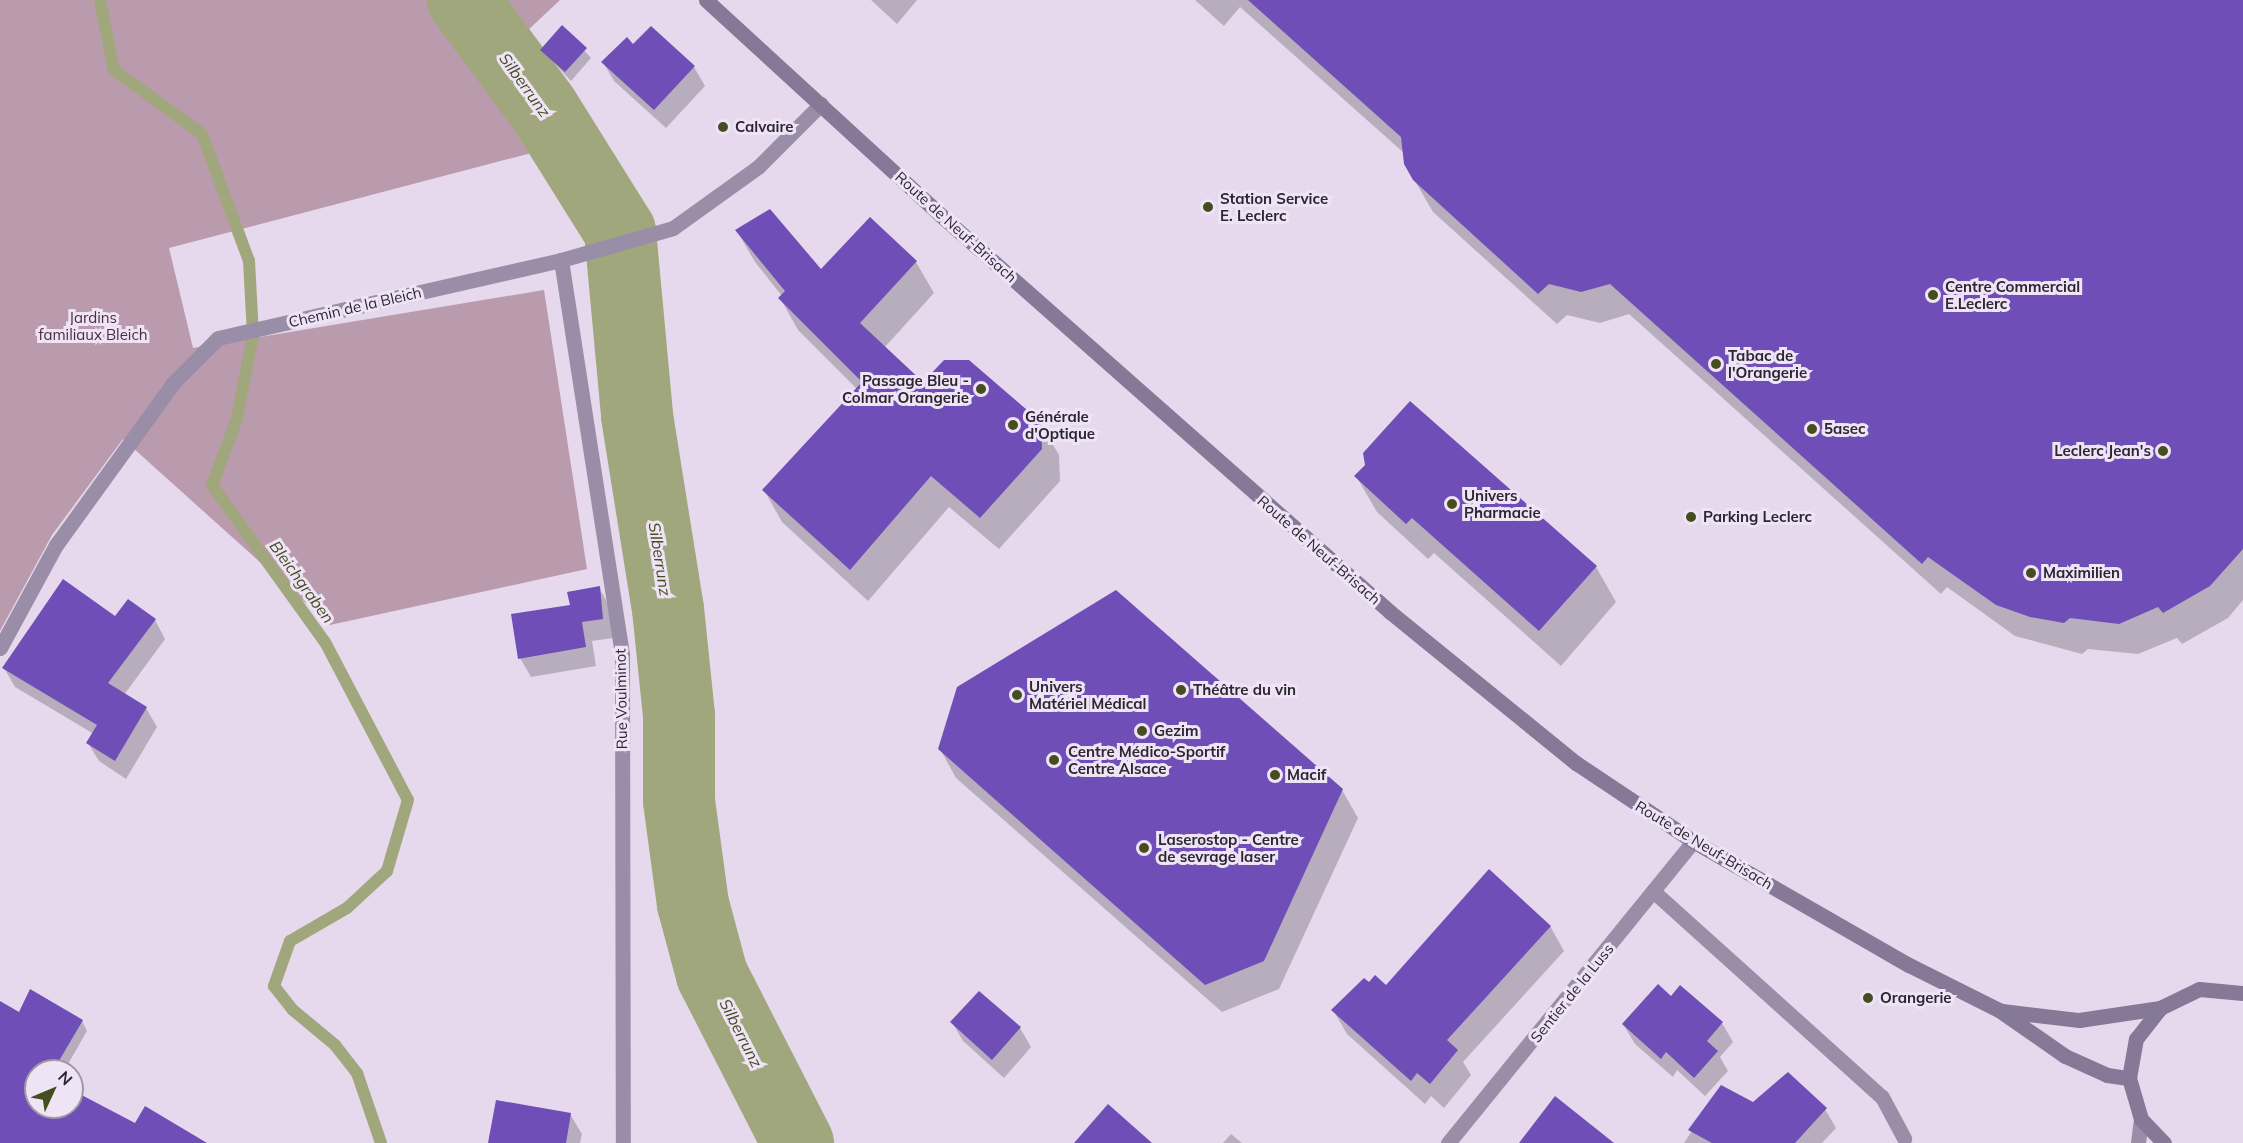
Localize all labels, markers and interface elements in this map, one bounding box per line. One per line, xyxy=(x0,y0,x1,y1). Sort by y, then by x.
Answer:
water label: Silberrunz xyxy=(495,49,555,121)
place label: Calvaire xyxy=(735,118,793,136)
marker: Calvaire xyxy=(716,120,730,134)
street label: Route de Neuf-Brisach xyxy=(892,168,1020,286)
place label: Station Service E. Leclerc xyxy=(1220,189,1328,224)
marker: Station Service E. Leclerc xyxy=(1201,200,1215,214)
place label: Centre Commercial E.Leclerc xyxy=(1945,277,2080,312)
street label: Chemin de la Bleich xyxy=(287,283,423,331)
marker: Centre Commercial E.Leclerc xyxy=(1926,288,1940,302)
park label: Jardins familiaux Bleich xyxy=(38,308,148,343)
place label: Tabac de l'Orangerie xyxy=(1728,346,1807,381)
marker: Tabac de l'Orangerie xyxy=(1709,357,1723,371)
place label: Passage Bleu - Colmar Orangerie xyxy=(842,371,969,406)
marker: Passage Bleu - Colmar Orangerie xyxy=(974,382,988,396)
place label: Générale d'Optique xyxy=(1025,407,1095,442)
marker: Générale d'Optique xyxy=(1006,418,1020,432)
place label: 5asec xyxy=(1824,420,1866,438)
marker: 5asec xyxy=(1805,422,1819,436)
place label: Leclerc Jean's xyxy=(2054,442,2151,460)
marker: Leclerc Jean's xyxy=(2156,444,2170,458)
place label: Univers Pharmacie xyxy=(1464,486,1541,521)
street label: Route de Neuf-Brisach xyxy=(1254,492,1384,608)
marker: Univers Pharmacie xyxy=(1445,497,1459,511)
place label: Parking Leclerc xyxy=(1703,508,1812,526)
marker: Parking Leclerc xyxy=(1684,510,1698,524)
water label: Silberrunz xyxy=(645,521,675,597)
water label: Bleichgraben xyxy=(266,537,338,627)
place label: Maximilien xyxy=(2043,564,2120,582)
marker: Maximilien xyxy=(2024,566,2038,580)
street label: Rue Voulminot xyxy=(611,648,631,750)
place label: Univers Matériel Médical xyxy=(1029,677,1146,712)
place label: Théâtre du vin xyxy=(1193,681,1296,699)
marker: Théâtre du vin xyxy=(1174,683,1188,697)
marker: Univers Matériel Médical xyxy=(1010,688,1024,702)
place label: Gezim xyxy=(1154,722,1199,740)
marker: Gezim xyxy=(1135,724,1149,738)
place label: Centre Médico-Sportif Centre Alsace xyxy=(1068,742,1225,777)
marker: Centre Médico-Sportif Centre Alsace xyxy=(1045,751,1063,769)
place label: Macif xyxy=(1287,766,1326,784)
marker: Macif xyxy=(1268,768,1282,782)
street label: Route de Neuf-Brisach xyxy=(1632,797,1776,893)
place label: Laserostop - Centre de sevrage laser xyxy=(1158,830,1299,865)
marker: Laserostop - Centre de sevrage laser xyxy=(1135,839,1153,857)
street label: Sentier de la Luss xyxy=(1527,940,1617,1046)
place label: Orangerie xyxy=(1880,989,1952,1007)
marker: Orangerie xyxy=(1861,991,1875,1005)
water label: Silberrunz xyxy=(716,995,766,1071)
north arrow xyxy=(24,1059,84,1119)
text: N xyxy=(54,1067,77,1089)

